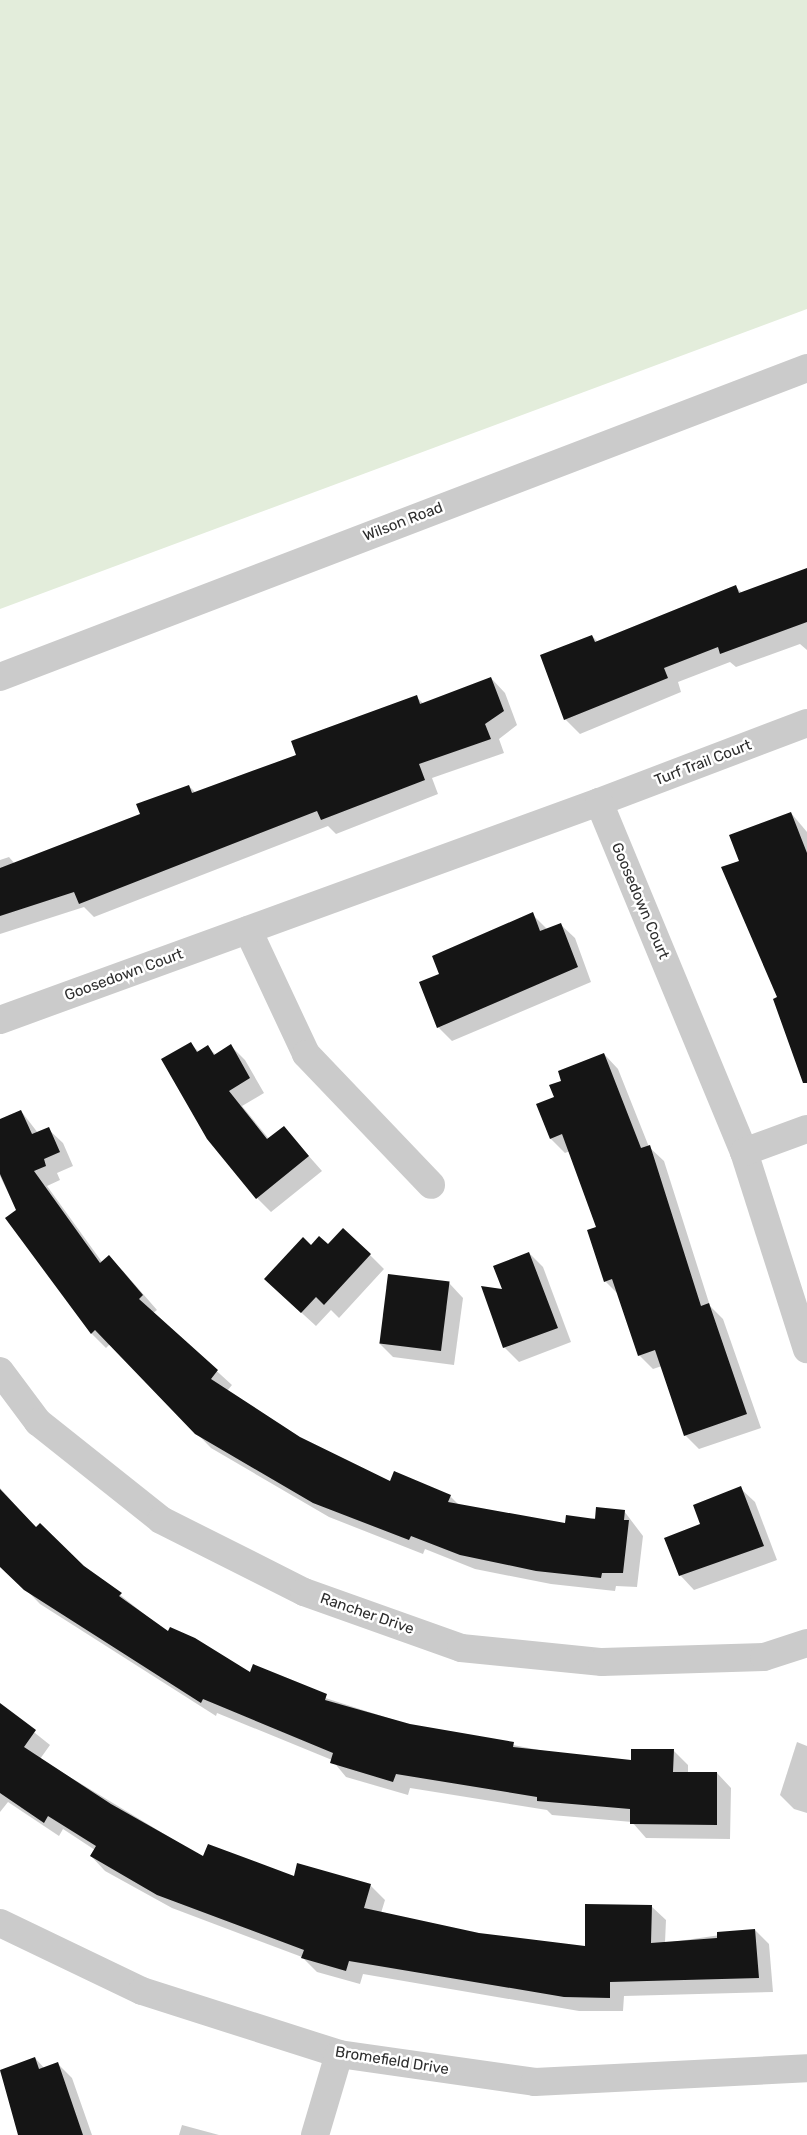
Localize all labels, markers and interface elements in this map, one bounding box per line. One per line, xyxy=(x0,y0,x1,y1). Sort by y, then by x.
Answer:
street label: Wilson Road xyxy=(361,499,445,545)
street label: Turf Trail Court xyxy=(652,736,754,790)
street label: Goosedown Court xyxy=(607,840,673,962)
street label: Goosedown Court xyxy=(62,945,186,1005)
street label: Rancher Drive xyxy=(318,1589,416,1639)
street label: Bromefield Drive xyxy=(334,2043,450,2079)

